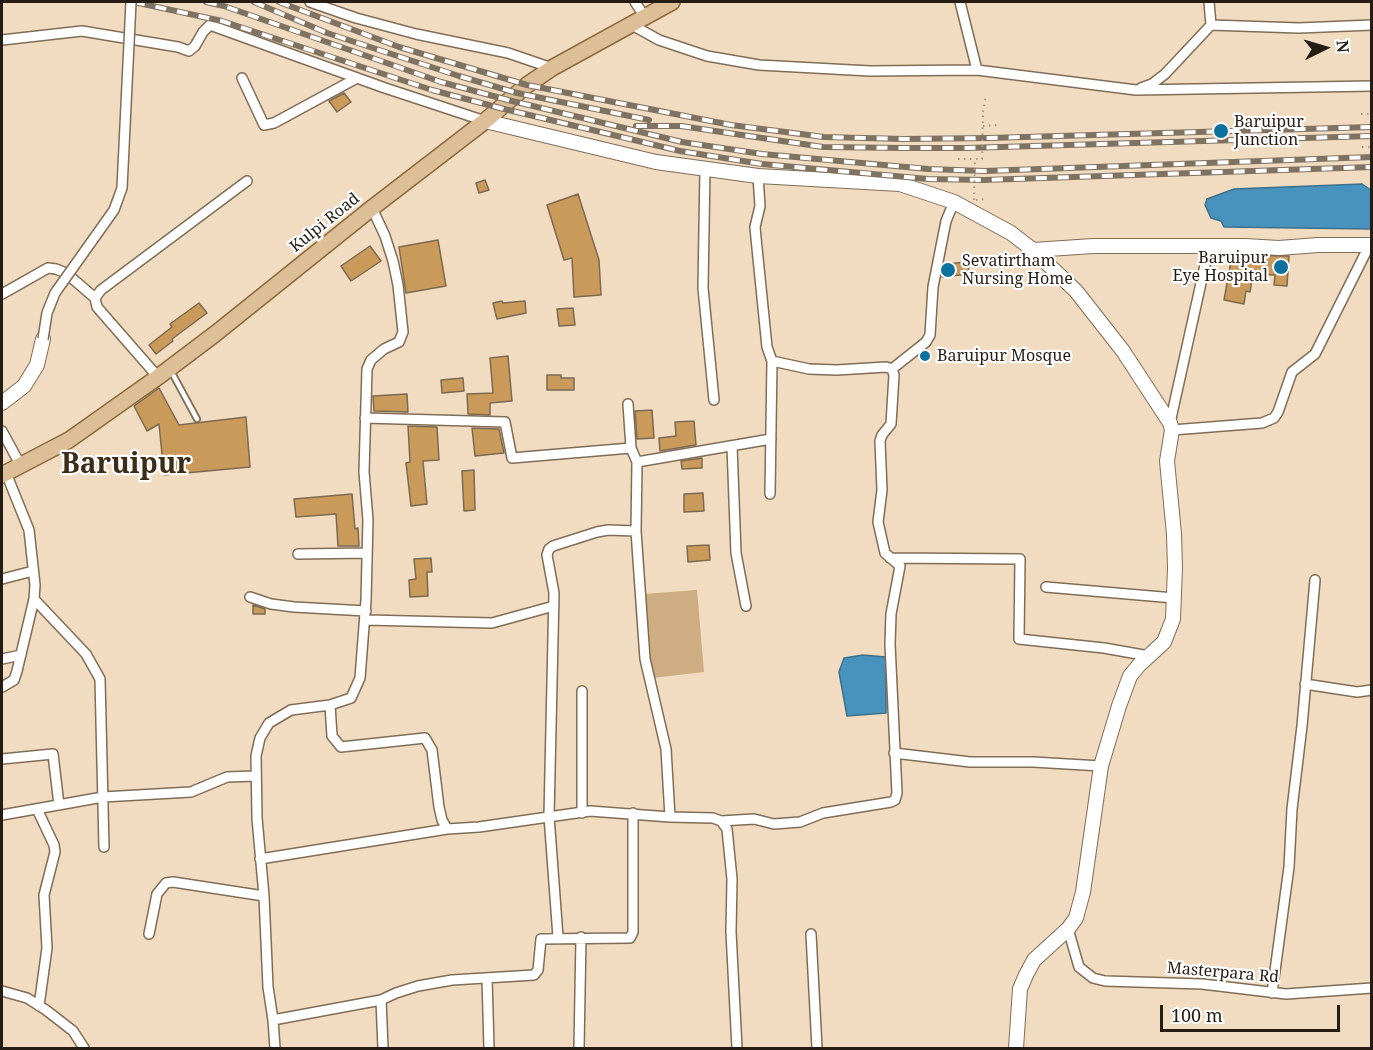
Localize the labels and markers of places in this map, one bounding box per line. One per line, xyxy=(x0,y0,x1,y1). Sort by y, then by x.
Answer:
place label: Baruipur Junction xyxy=(1234,112,1304,150)
marker: Baruipur Junction xyxy=(1212,122,1230,140)
place label: Baruipur Eye Hospital xyxy=(1173,248,1268,286)
place label: Sevatirtham Nursing Home xyxy=(962,251,1073,289)
marker: Baruipur Eye Hospital xyxy=(1272,258,1290,276)
marker: Sevatirtham Nursing Home xyxy=(939,261,957,279)
place label: Baruipur Mosque xyxy=(937,346,1071,366)
marker: Baruipur Mosque xyxy=(918,349,932,363)

